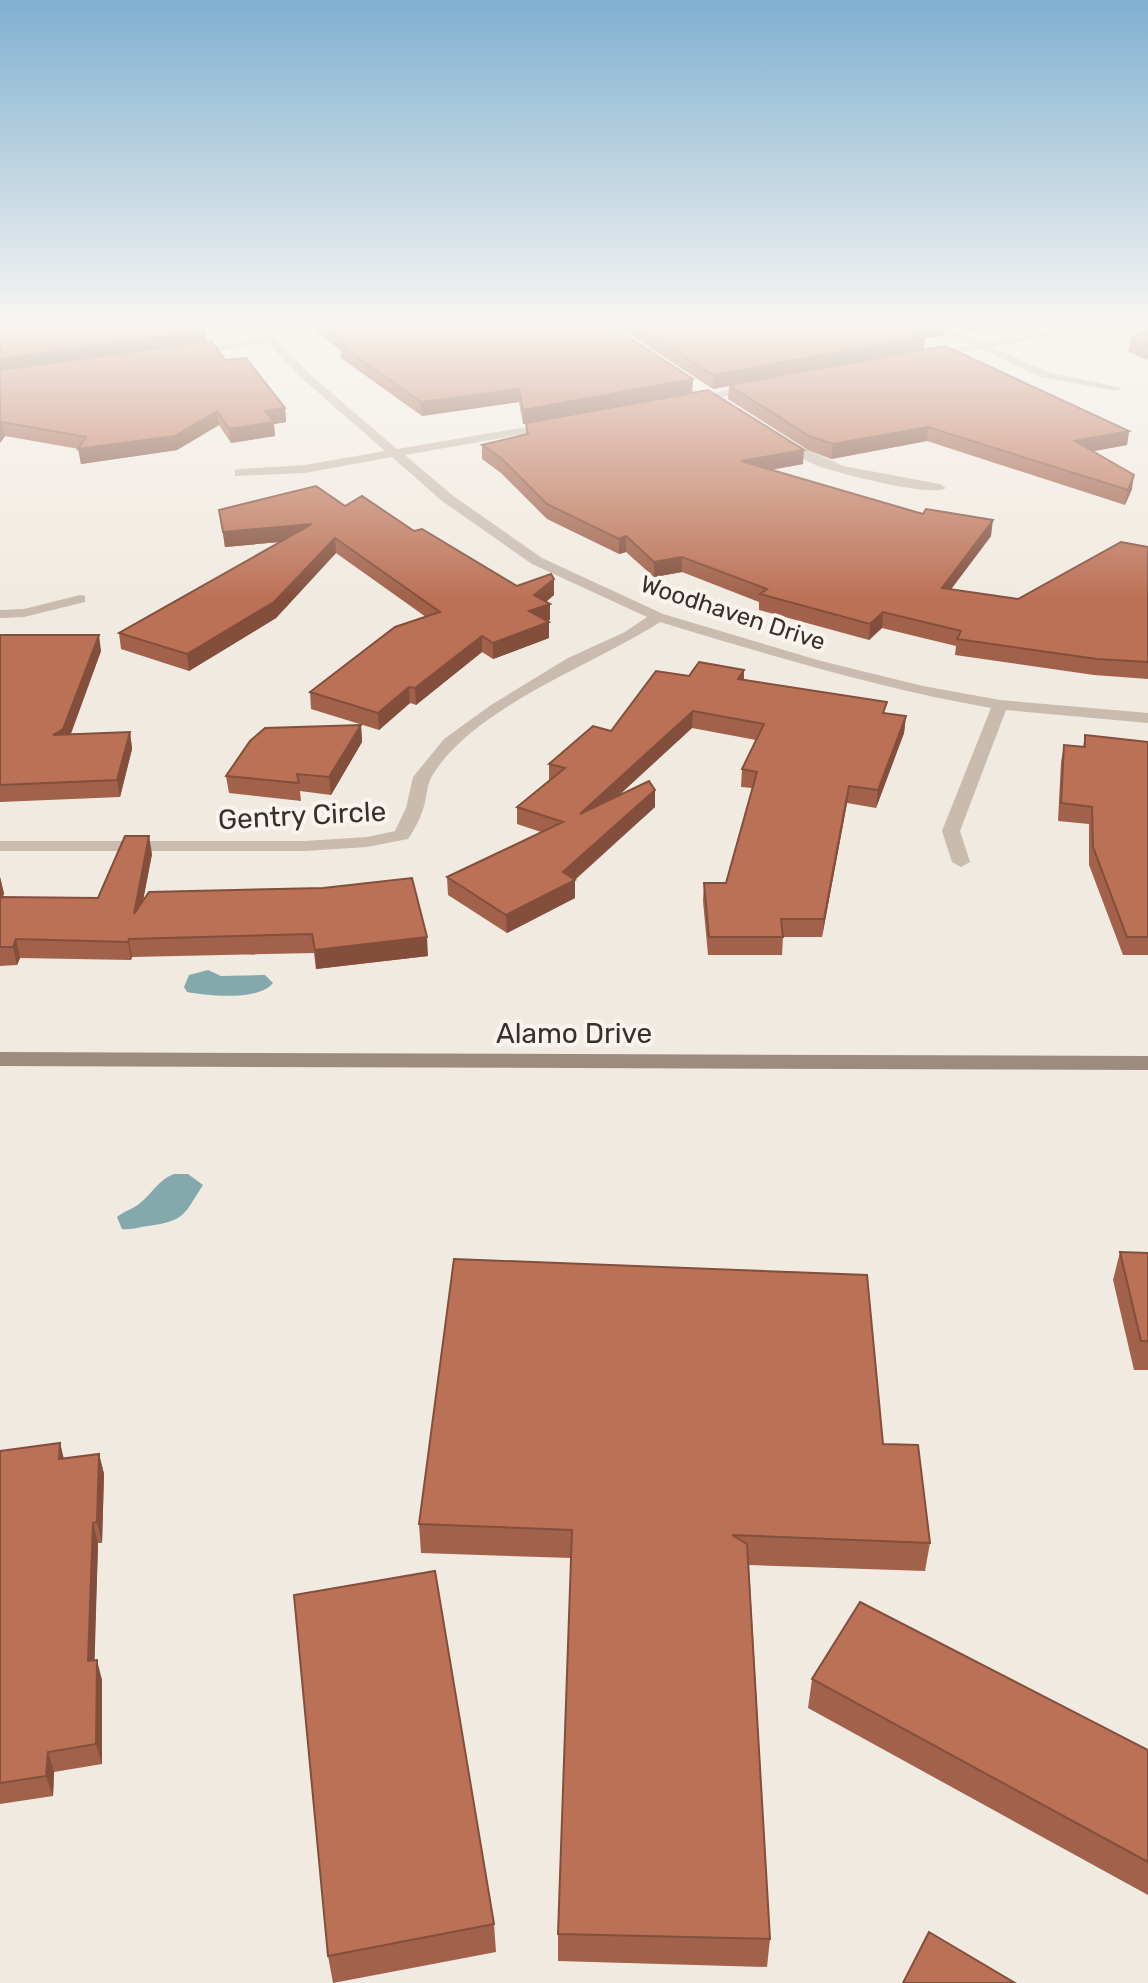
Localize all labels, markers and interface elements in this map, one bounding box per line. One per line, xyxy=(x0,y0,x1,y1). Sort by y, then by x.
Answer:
street label: Woodhaven Drive xyxy=(637,570,829,656)
street label: Gentry Circle xyxy=(217,795,387,836)
street label: Alamo Drive xyxy=(496,1017,652,1050)

